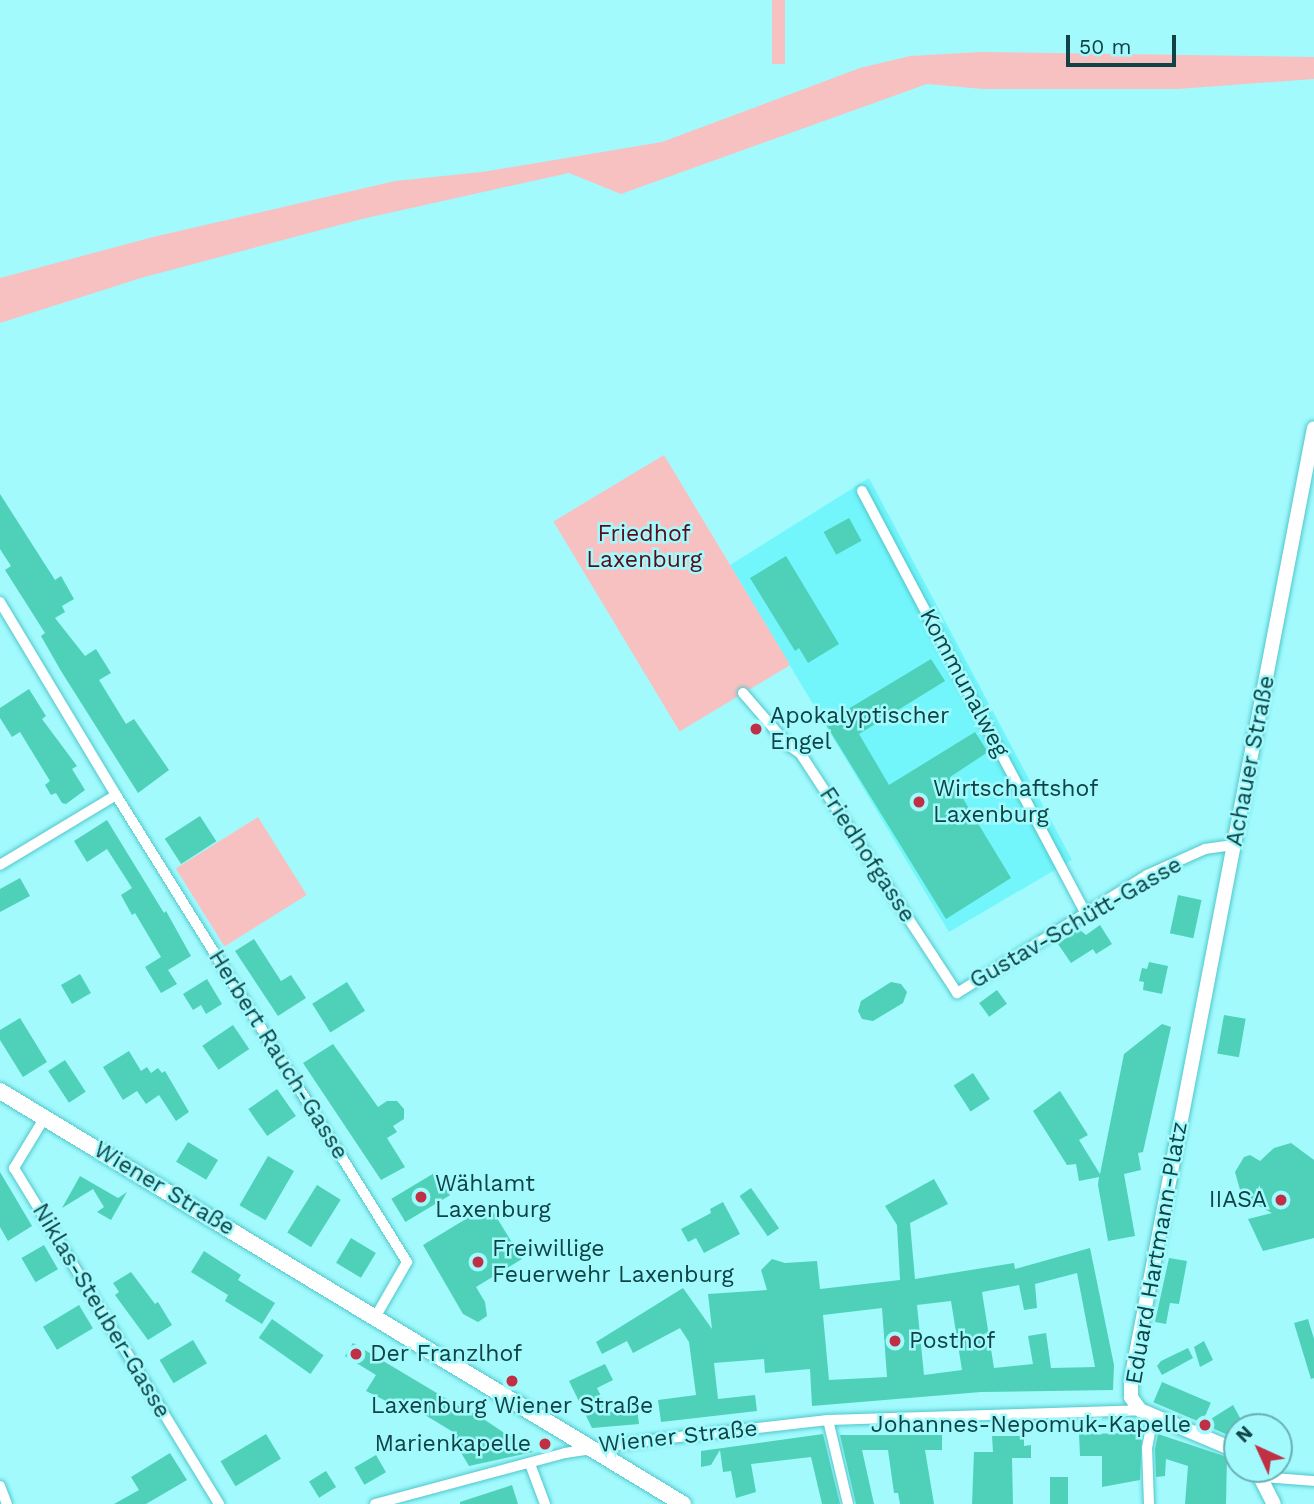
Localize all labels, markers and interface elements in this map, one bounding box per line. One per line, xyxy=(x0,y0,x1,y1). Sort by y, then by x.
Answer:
scale bar xyxy=(1069,21,1179,65)
text: 50 m xyxy=(1079,34,1131,59)
park label: Friedhof Laxenburg xyxy=(586,520,702,574)
street label: Kommunalweg xyxy=(913,604,1015,762)
street label: Achauer Straße xyxy=(1221,673,1281,849)
place label: Apokalyptischer Engel xyxy=(770,702,949,756)
marker: Apokalyptischer Engel xyxy=(748,721,764,737)
place label: Wirtschaftshof Laxenburg xyxy=(933,775,1098,829)
street label: Friedhofgasse xyxy=(813,782,921,928)
marker: Wirtschaftshof Laxenburg xyxy=(911,794,927,810)
street label: Gustav-Schütt-Gasse xyxy=(965,851,1187,995)
street label: Herbert Rauch-Gasse xyxy=(202,945,354,1165)
street label: Eduard Hartmann-Platz xyxy=(1120,1120,1194,1386)
street label: Wiener Straße xyxy=(88,1136,240,1242)
place label: Wählamt Laxenburg xyxy=(435,1170,551,1224)
place label: IIASA xyxy=(1209,1186,1267,1214)
marker: Wählamt Laxenburg xyxy=(413,1189,429,1205)
marker: IIASA xyxy=(1273,1192,1289,1208)
street label: Niklas-Steuber-Gasse xyxy=(26,1199,176,1423)
place label: Freiwillige Feuerwehr Laxenburg xyxy=(492,1235,734,1289)
marker: Freiwillige Feuerwehr Laxenburg xyxy=(470,1254,486,1270)
place label: Posthof xyxy=(909,1327,995,1355)
marker: Posthof xyxy=(887,1333,903,1349)
place label: Der Franzlhof xyxy=(370,1340,523,1368)
marker: Der Franzlhof xyxy=(348,1346,364,1362)
marker: Laxenburg Wiener Straße xyxy=(504,1373,520,1389)
place label: Laxenburg Wiener Straße xyxy=(370,1392,654,1420)
place label: Johannes-Nepomuk-Kapelle xyxy=(871,1411,1191,1439)
north arrow xyxy=(1223,1413,1293,1483)
street label: Wiener Straße xyxy=(597,1415,759,1459)
marker: Johannes-Nepomuk-Kapelle xyxy=(1197,1417,1213,1433)
text: N xyxy=(1231,1421,1257,1447)
place label: Marienkapelle xyxy=(375,1430,531,1458)
marker: Marienkapelle xyxy=(537,1436,553,1452)

